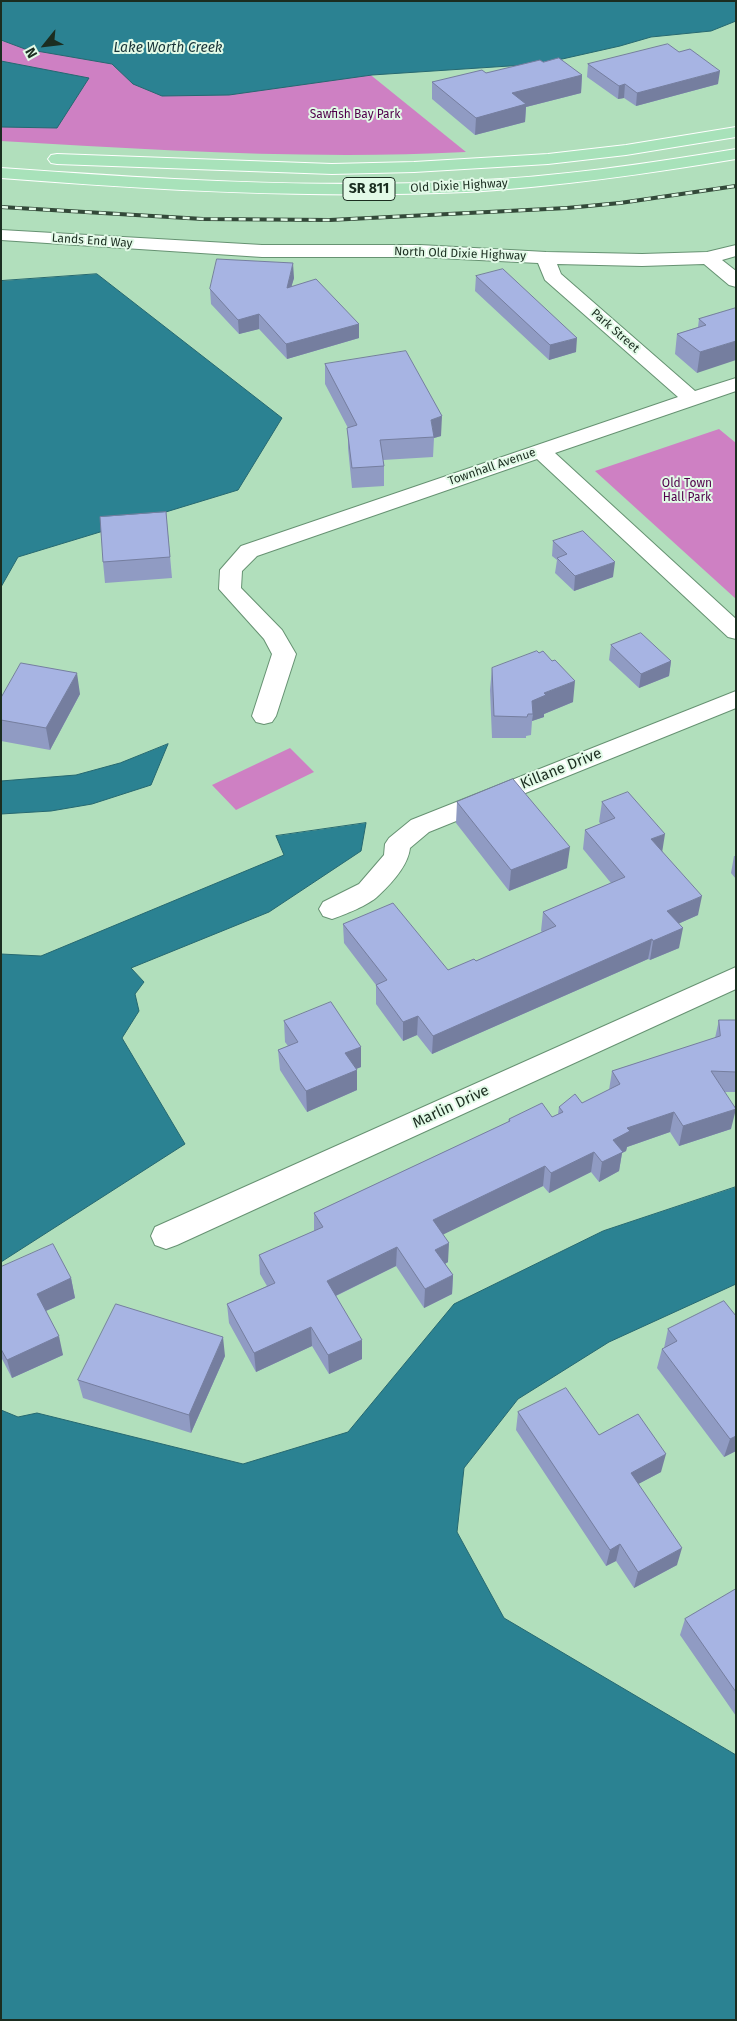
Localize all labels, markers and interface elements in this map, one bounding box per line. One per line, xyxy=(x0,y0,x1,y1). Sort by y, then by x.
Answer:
north arrow xyxy=(20,20,70,70)
water label: Lake Worth Creek xyxy=(113,40,223,56)
text: N xyxy=(22,44,41,61)
park label: Sawfish Bay Park xyxy=(310,108,400,122)
street label: Old Dixie Highway xyxy=(410,176,508,196)
road number: SR 811 xyxy=(343,178,395,200)
street label: Lands End Way xyxy=(51,231,133,251)
street label: North Old Dixie Highway xyxy=(394,244,526,264)
street label: Park Street xyxy=(588,306,642,356)
street label: Townhall Avenue xyxy=(446,445,538,489)
park label: Old Town Hall Park xyxy=(662,477,712,505)
street label: Killane Drive xyxy=(518,745,604,793)
street label: Marlin Drive xyxy=(410,1081,492,1133)

